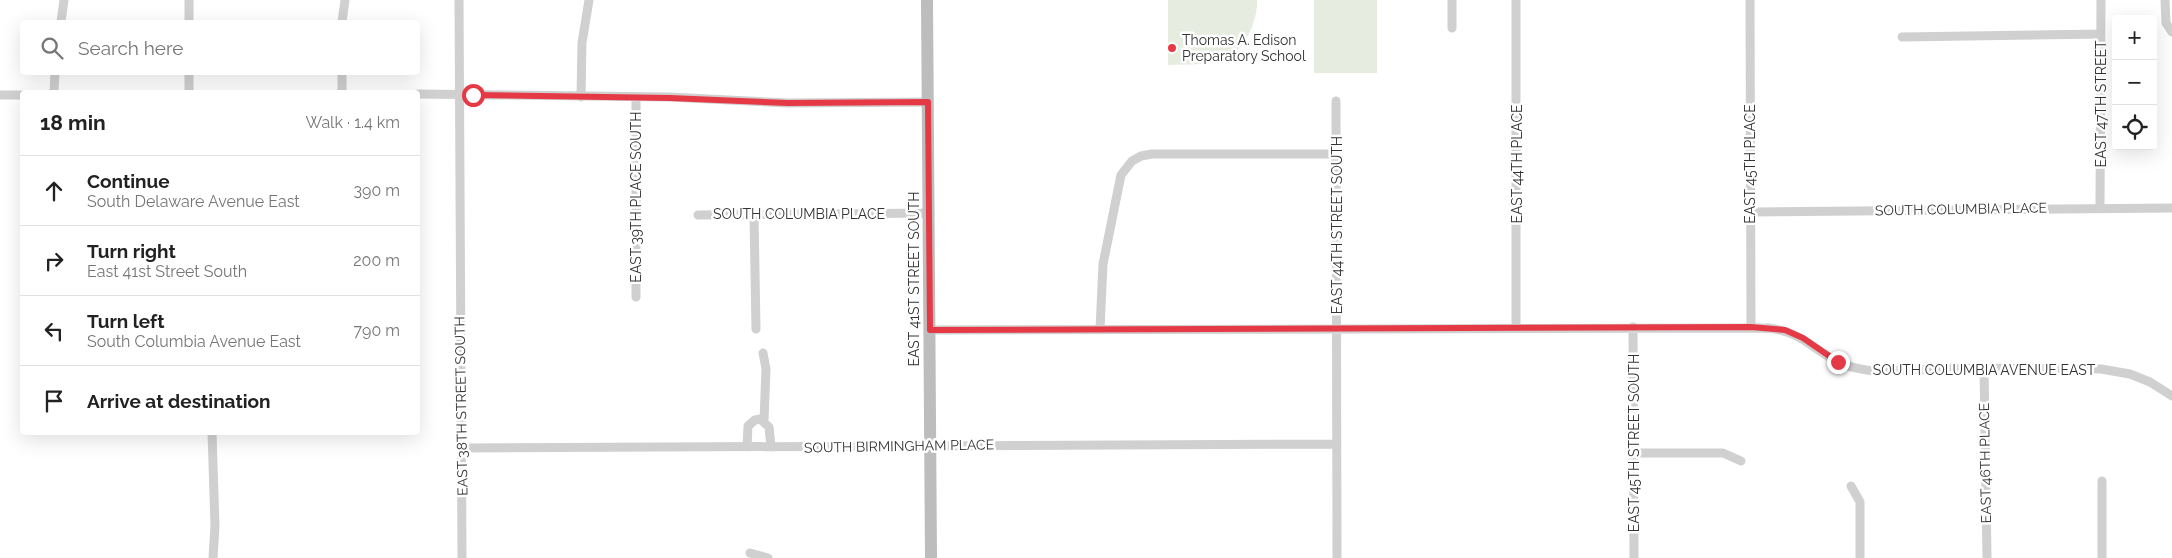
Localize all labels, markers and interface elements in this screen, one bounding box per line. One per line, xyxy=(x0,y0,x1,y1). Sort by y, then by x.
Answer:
map controls xyxy=(2112,15,2157,150)
button: + xyxy=(2112,15,2157,60)
search box xyxy=(20,20,420,75)
place label: Thomas A. Edison Preparatory School xyxy=(1182,32,1306,64)
icon: search xyxy=(38,34,66,62)
text: Search here xyxy=(78,37,184,59)
street label: EAST 47TH STREET xyxy=(2093,40,2109,168)
marker: Thomas A. Edison Preparatory School xyxy=(1166,42,1178,54)
button: − xyxy=(2112,60,2157,105)
route start xyxy=(462,84,485,107)
street label: EAST 44TH PLACE xyxy=(1509,104,1525,224)
street label: EAST 45TH PLACE xyxy=(1742,104,1758,224)
button: locate xyxy=(2112,105,2157,150)
text: 18 min xyxy=(40,110,106,135)
street label: EAST 39TH PLACE SOUTH xyxy=(628,111,644,283)
text: Walk · 1.4 km xyxy=(306,113,400,132)
street label: EAST 44TH STREET SOUTH xyxy=(1329,136,1345,314)
text: Continue xyxy=(87,170,170,192)
icon: ahead xyxy=(40,177,68,205)
text: 390 m xyxy=(354,181,400,200)
street label: EAST 41ST STREET SOUTH xyxy=(906,191,922,367)
text: South Delaware Avenue East xyxy=(87,192,300,211)
street label: SOUTH COLUMBIA PLACE xyxy=(1875,199,2047,219)
street label: SOUTH COLUMBIA PLACE xyxy=(713,206,885,222)
text: Turn right xyxy=(87,240,176,262)
icon: right xyxy=(40,247,68,275)
text: 200 m xyxy=(353,251,400,270)
text: East 41st Street South xyxy=(87,262,247,281)
text: Turn left xyxy=(87,310,164,332)
street label: EAST 38TH STREET SOUTH xyxy=(451,316,471,496)
icon: left xyxy=(40,317,68,345)
text: 790 m xyxy=(354,321,400,340)
text: South Columbia Avenue East xyxy=(87,332,301,351)
route end xyxy=(1827,351,1850,374)
street label: EAST 45TH STREET SOUTH xyxy=(1626,354,1642,532)
street label: SOUTH COLUMBIA AVENUE EAST xyxy=(1873,362,2096,378)
icon: arrive xyxy=(40,387,68,415)
text: Arrive at destination xyxy=(87,390,271,412)
street label: EAST 46TH PLACE xyxy=(1976,403,1994,523)
street label: SOUTH BIRMINGHAM PLACE xyxy=(804,436,994,456)

